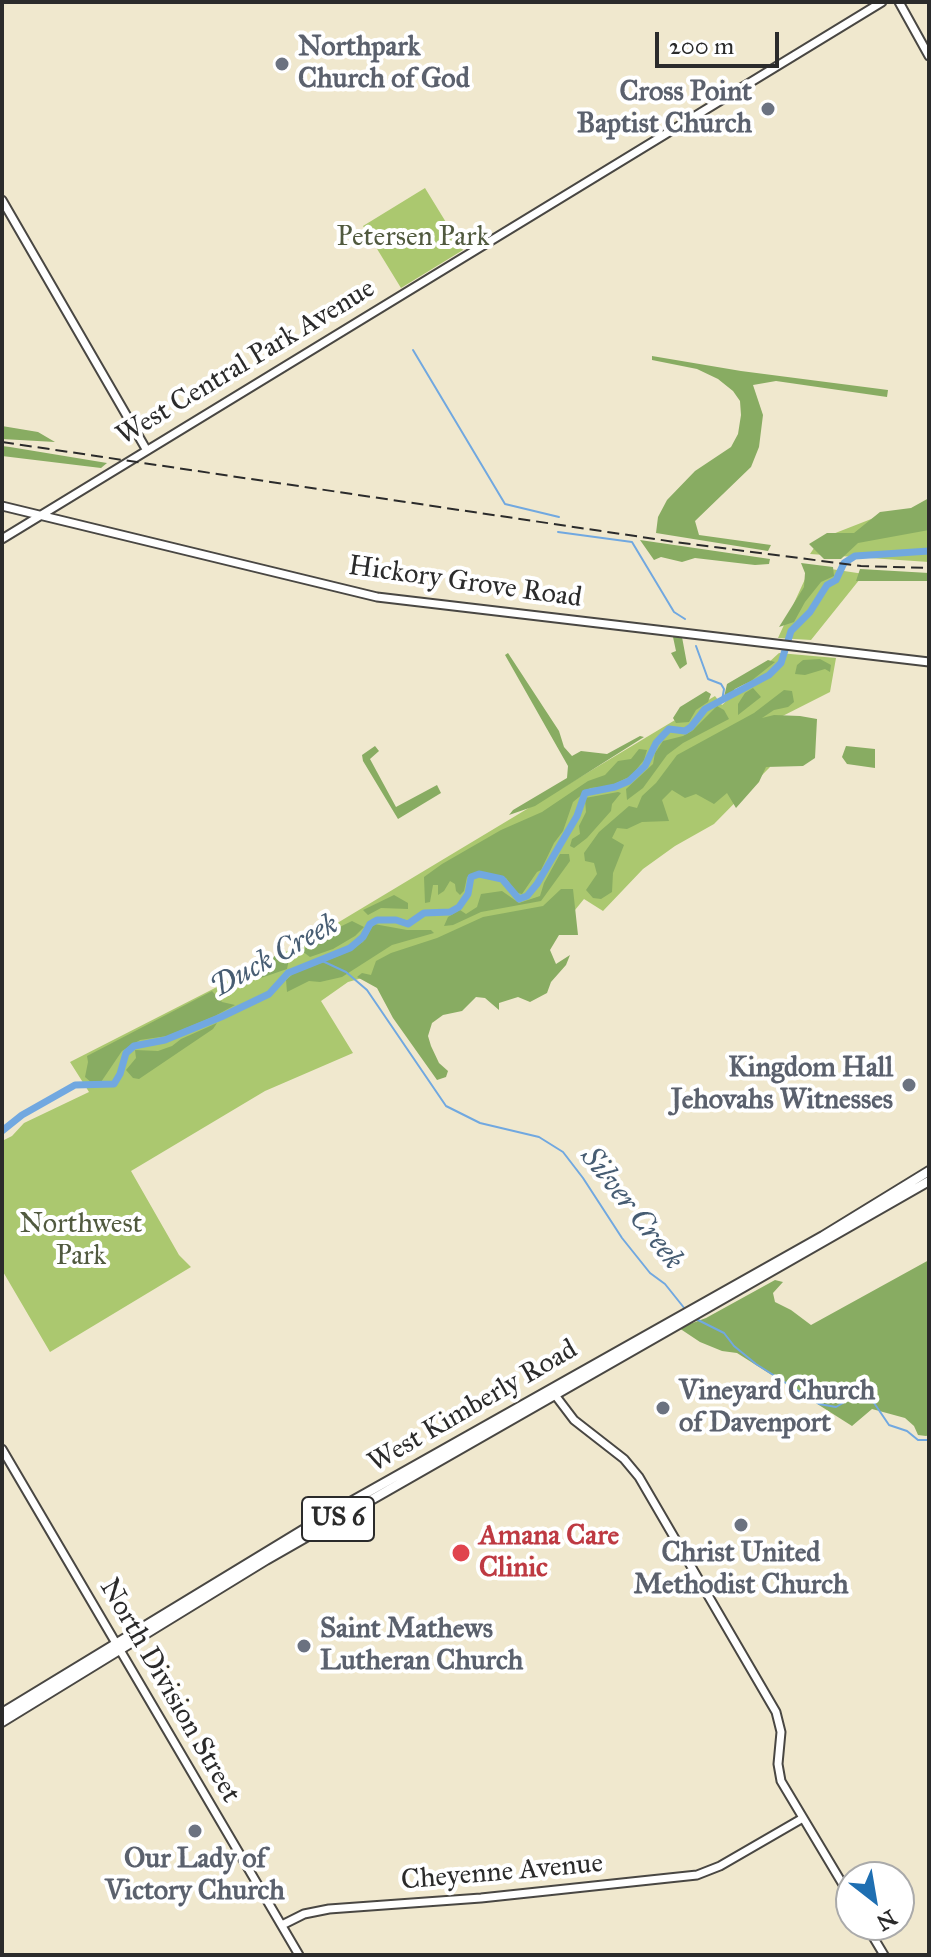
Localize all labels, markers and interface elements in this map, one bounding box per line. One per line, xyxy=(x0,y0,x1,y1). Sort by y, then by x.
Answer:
scale bar xyxy=(659,16,783,66)
place label: Northpark Church of God xyxy=(298,31,470,97)
text: 200 m xyxy=(669,31,734,61)
marker: Northpark Church of God xyxy=(273,55,291,73)
place label: Cross Point Baptist Church xyxy=(577,76,752,142)
marker: Cross Point Baptist Church xyxy=(759,100,777,118)
park label: Petersen Park xyxy=(337,221,489,255)
street label: West Central Park Avenue xyxy=(111,272,381,454)
street label: Hickory Grove Road xyxy=(346,550,584,616)
water label: Duck Creek xyxy=(205,907,345,1007)
place label: Kingdom Hall Jehovahs Witnesses xyxy=(671,1052,893,1118)
marker: Kingdom Hall Jehovahs Witnesses xyxy=(900,1076,918,1094)
water label: Silver Creek xyxy=(572,1140,690,1278)
park label: Northwest Park xyxy=(19,1208,143,1274)
street label: West Kimberly Road xyxy=(363,1334,583,1480)
place label: Vineyard Church of Davenport xyxy=(679,1375,875,1441)
marker: Vineyard Church of Davenport xyxy=(654,1399,672,1417)
road number: US 6 xyxy=(302,1497,374,1541)
marker: Christ United Methodist Church xyxy=(732,1516,750,1534)
place label: Amana Care Clinic xyxy=(479,1520,619,1586)
place label: Christ United Methodist Church xyxy=(633,1537,849,1603)
marker: Amana Care Clinic xyxy=(450,1542,472,1564)
street label: North Division Street xyxy=(91,1573,247,1809)
place label: Saint Mathews Lutheran Church xyxy=(320,1613,523,1679)
marker: Saint Mathews Lutheran Church xyxy=(295,1637,313,1655)
marker: Our Lady of Victory Church xyxy=(186,1822,204,1840)
place label: Our Lady of Victory Church xyxy=(105,1843,285,1909)
street label: Cheyenne Avenue xyxy=(400,1847,604,1899)
north arrow xyxy=(835,1861,915,1941)
text: N xyxy=(872,1904,902,1937)

